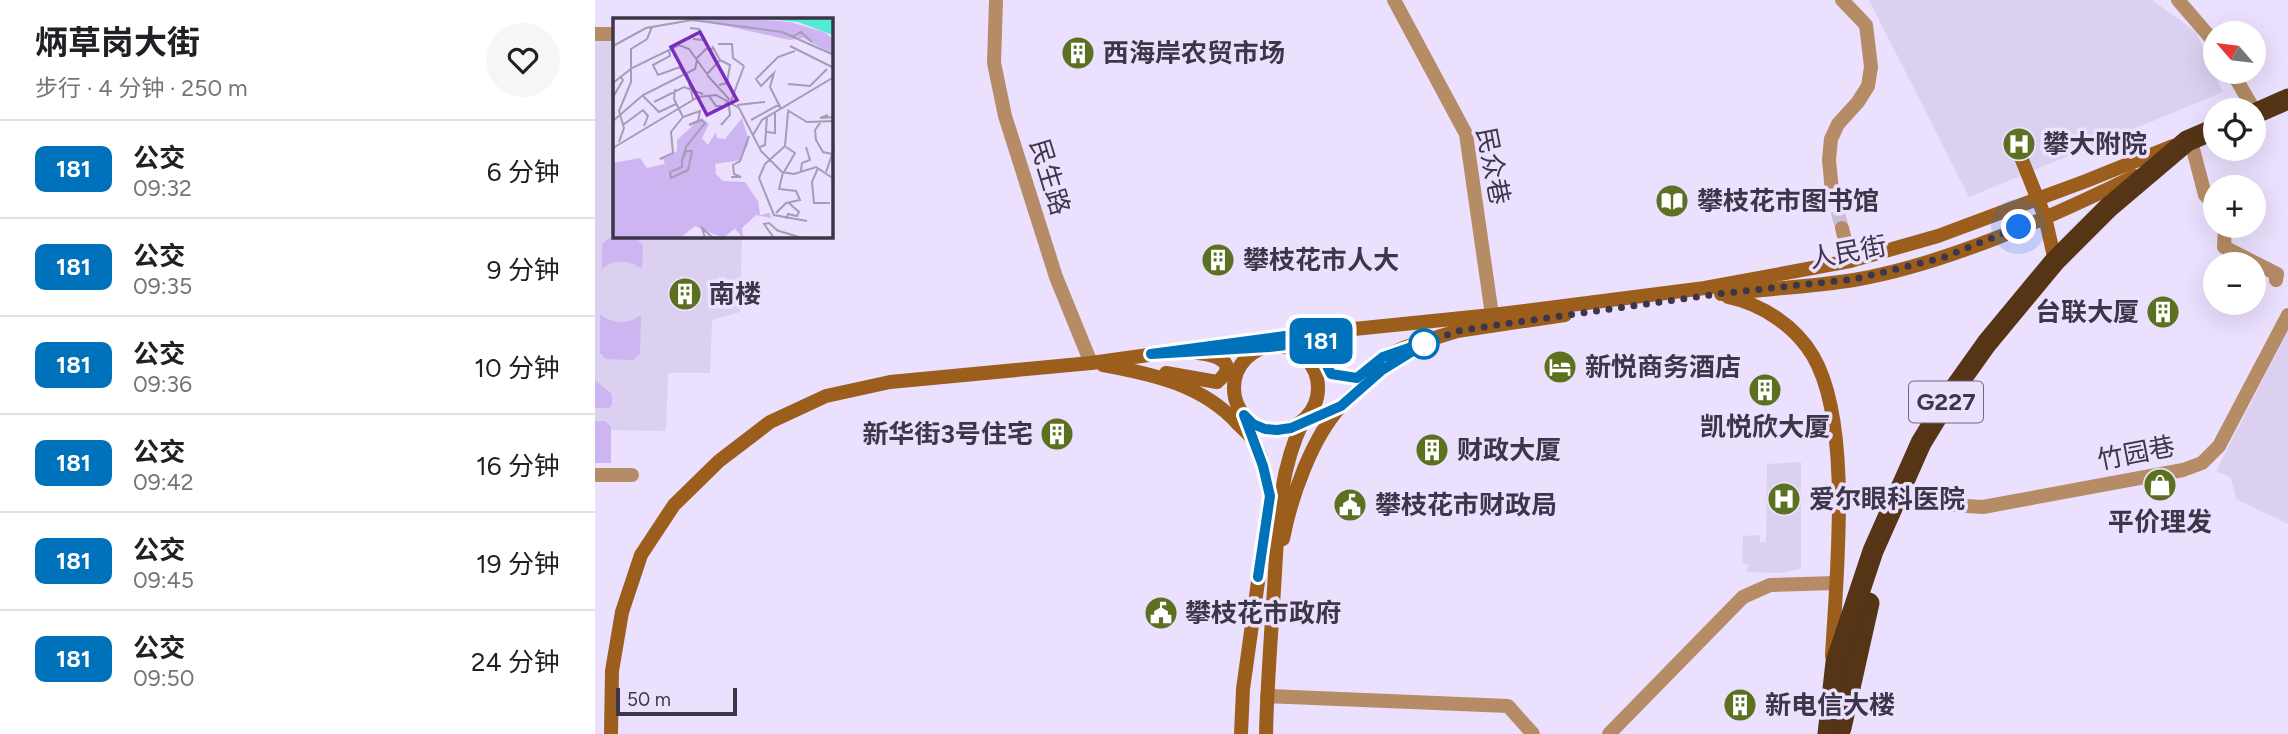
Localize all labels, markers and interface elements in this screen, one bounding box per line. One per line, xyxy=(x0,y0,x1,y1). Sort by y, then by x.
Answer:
inset map xyxy=(613,18,833,238)
north arrow xyxy=(2203,21,2266,84)
map controls xyxy=(2203,21,2266,315)
text: 炳草岗大街 xyxy=(35,23,200,62)
button: heart xyxy=(486,23,560,97)
building icon: 西海岸农贸市场 xyxy=(1059,34,1097,72)
place label: 西海岸农贸市场 xyxy=(1103,37,1285,69)
text: 步行 · 4 分钟 · 250 m xyxy=(35,74,247,102)
button: locate xyxy=(2203,98,2266,161)
street label: 民众巷 xyxy=(1470,125,1516,207)
hospital icon: 攀大附院 xyxy=(2000,125,2038,163)
place label: 攀大附院 xyxy=(2043,128,2147,160)
street label: 民生路 xyxy=(1023,135,1077,219)
text: 公交 xyxy=(133,142,185,174)
text: 181 xyxy=(56,154,91,183)
text: 6 分钟 xyxy=(487,156,560,188)
text: 09:32 xyxy=(133,174,192,202)
button: + xyxy=(2203,175,2266,238)
library icon: 攀枝花市图书馆 xyxy=(1653,182,1691,220)
place label: 攀枝花市图书馆 xyxy=(1697,185,1879,217)
your location xyxy=(2001,209,2036,244)
street label: 人民街 xyxy=(1807,229,1889,275)
text: 公交 xyxy=(133,240,185,272)
building icon: 攀枝花市人大 xyxy=(1199,241,1237,279)
place label: 攀枝花市人大 xyxy=(1243,244,1399,276)
text: 181 xyxy=(56,252,91,281)
button: − xyxy=(2203,252,2266,315)
text: 9 分钟 xyxy=(487,254,560,286)
text: 09:35 xyxy=(133,272,192,300)
building icon: 南楼 xyxy=(666,275,704,313)
place label: 南楼 xyxy=(709,278,761,310)
building icon: 台联大厦 xyxy=(2144,293,2182,331)
place label: 台联大厦 xyxy=(2035,296,2139,328)
line badge: 181 xyxy=(1281,318,1361,364)
text: 181 xyxy=(1304,326,1338,355)
unlabelled marker xyxy=(1409,329,1439,359)
text: 公交 xyxy=(133,338,185,370)
hotel icon: 新悦商务酒店 xyxy=(1541,348,1579,386)
text: 181 xyxy=(56,350,91,379)
place label: 新悦商务酒店 xyxy=(1585,351,1741,383)
text: 10 分钟 xyxy=(474,352,560,384)
text: 09:36 xyxy=(133,370,192,398)
building icon: 凯悦欣大厦 xyxy=(1746,371,1784,409)
road number: G227 xyxy=(1909,382,1983,422)
place label: 凯悦欣大厦 xyxy=(1700,411,1830,443)
building icon: 新华街3号住宅 xyxy=(1038,415,1076,453)
place label: 新华街3号住宅 xyxy=(863,418,1033,450)
street label: 竹园巷 xyxy=(2095,430,2177,476)
building icon: 财政大厦 xyxy=(1413,431,1451,469)
place label: 财政大厦 xyxy=(1457,434,1561,466)
text: 公交 xyxy=(133,436,185,468)
text: 181 xyxy=(56,448,91,477)
text: 16 分钟 xyxy=(476,450,560,482)
shop icon: 平价理发 xyxy=(2141,466,2179,504)
text: 09:42 xyxy=(133,468,194,496)
hospital icon: 爱尔眼科医院 xyxy=(1765,480,1803,518)
place label: 爱尔眼科医院 xyxy=(1809,483,1965,515)
public building icon: 攀枝花市财政局 xyxy=(1331,486,1369,524)
place label: 攀枝花市财政局 xyxy=(1375,489,1557,521)
place label: 平价理发 xyxy=(2108,506,2212,538)
text: 公交 xyxy=(133,534,185,566)
text: 181 xyxy=(56,546,91,575)
text: 19 分钟 xyxy=(476,548,560,580)
text: 09:45 xyxy=(133,566,194,594)
public building icon: 攀枝花市政府 xyxy=(1142,594,1180,632)
place label: 攀枝花市政府 xyxy=(1185,597,1341,629)
text: 公交 xyxy=(133,632,185,664)
text: 181 xyxy=(56,644,91,673)
text: 24 分钟 xyxy=(471,646,560,678)
text: 09:50 xyxy=(133,664,195,692)
scale bar xyxy=(616,685,737,717)
building icon: 新电信大楼 xyxy=(1721,686,1759,724)
text: 50 m xyxy=(627,688,671,711)
place label: 新电信大楼 xyxy=(1765,689,1895,721)

